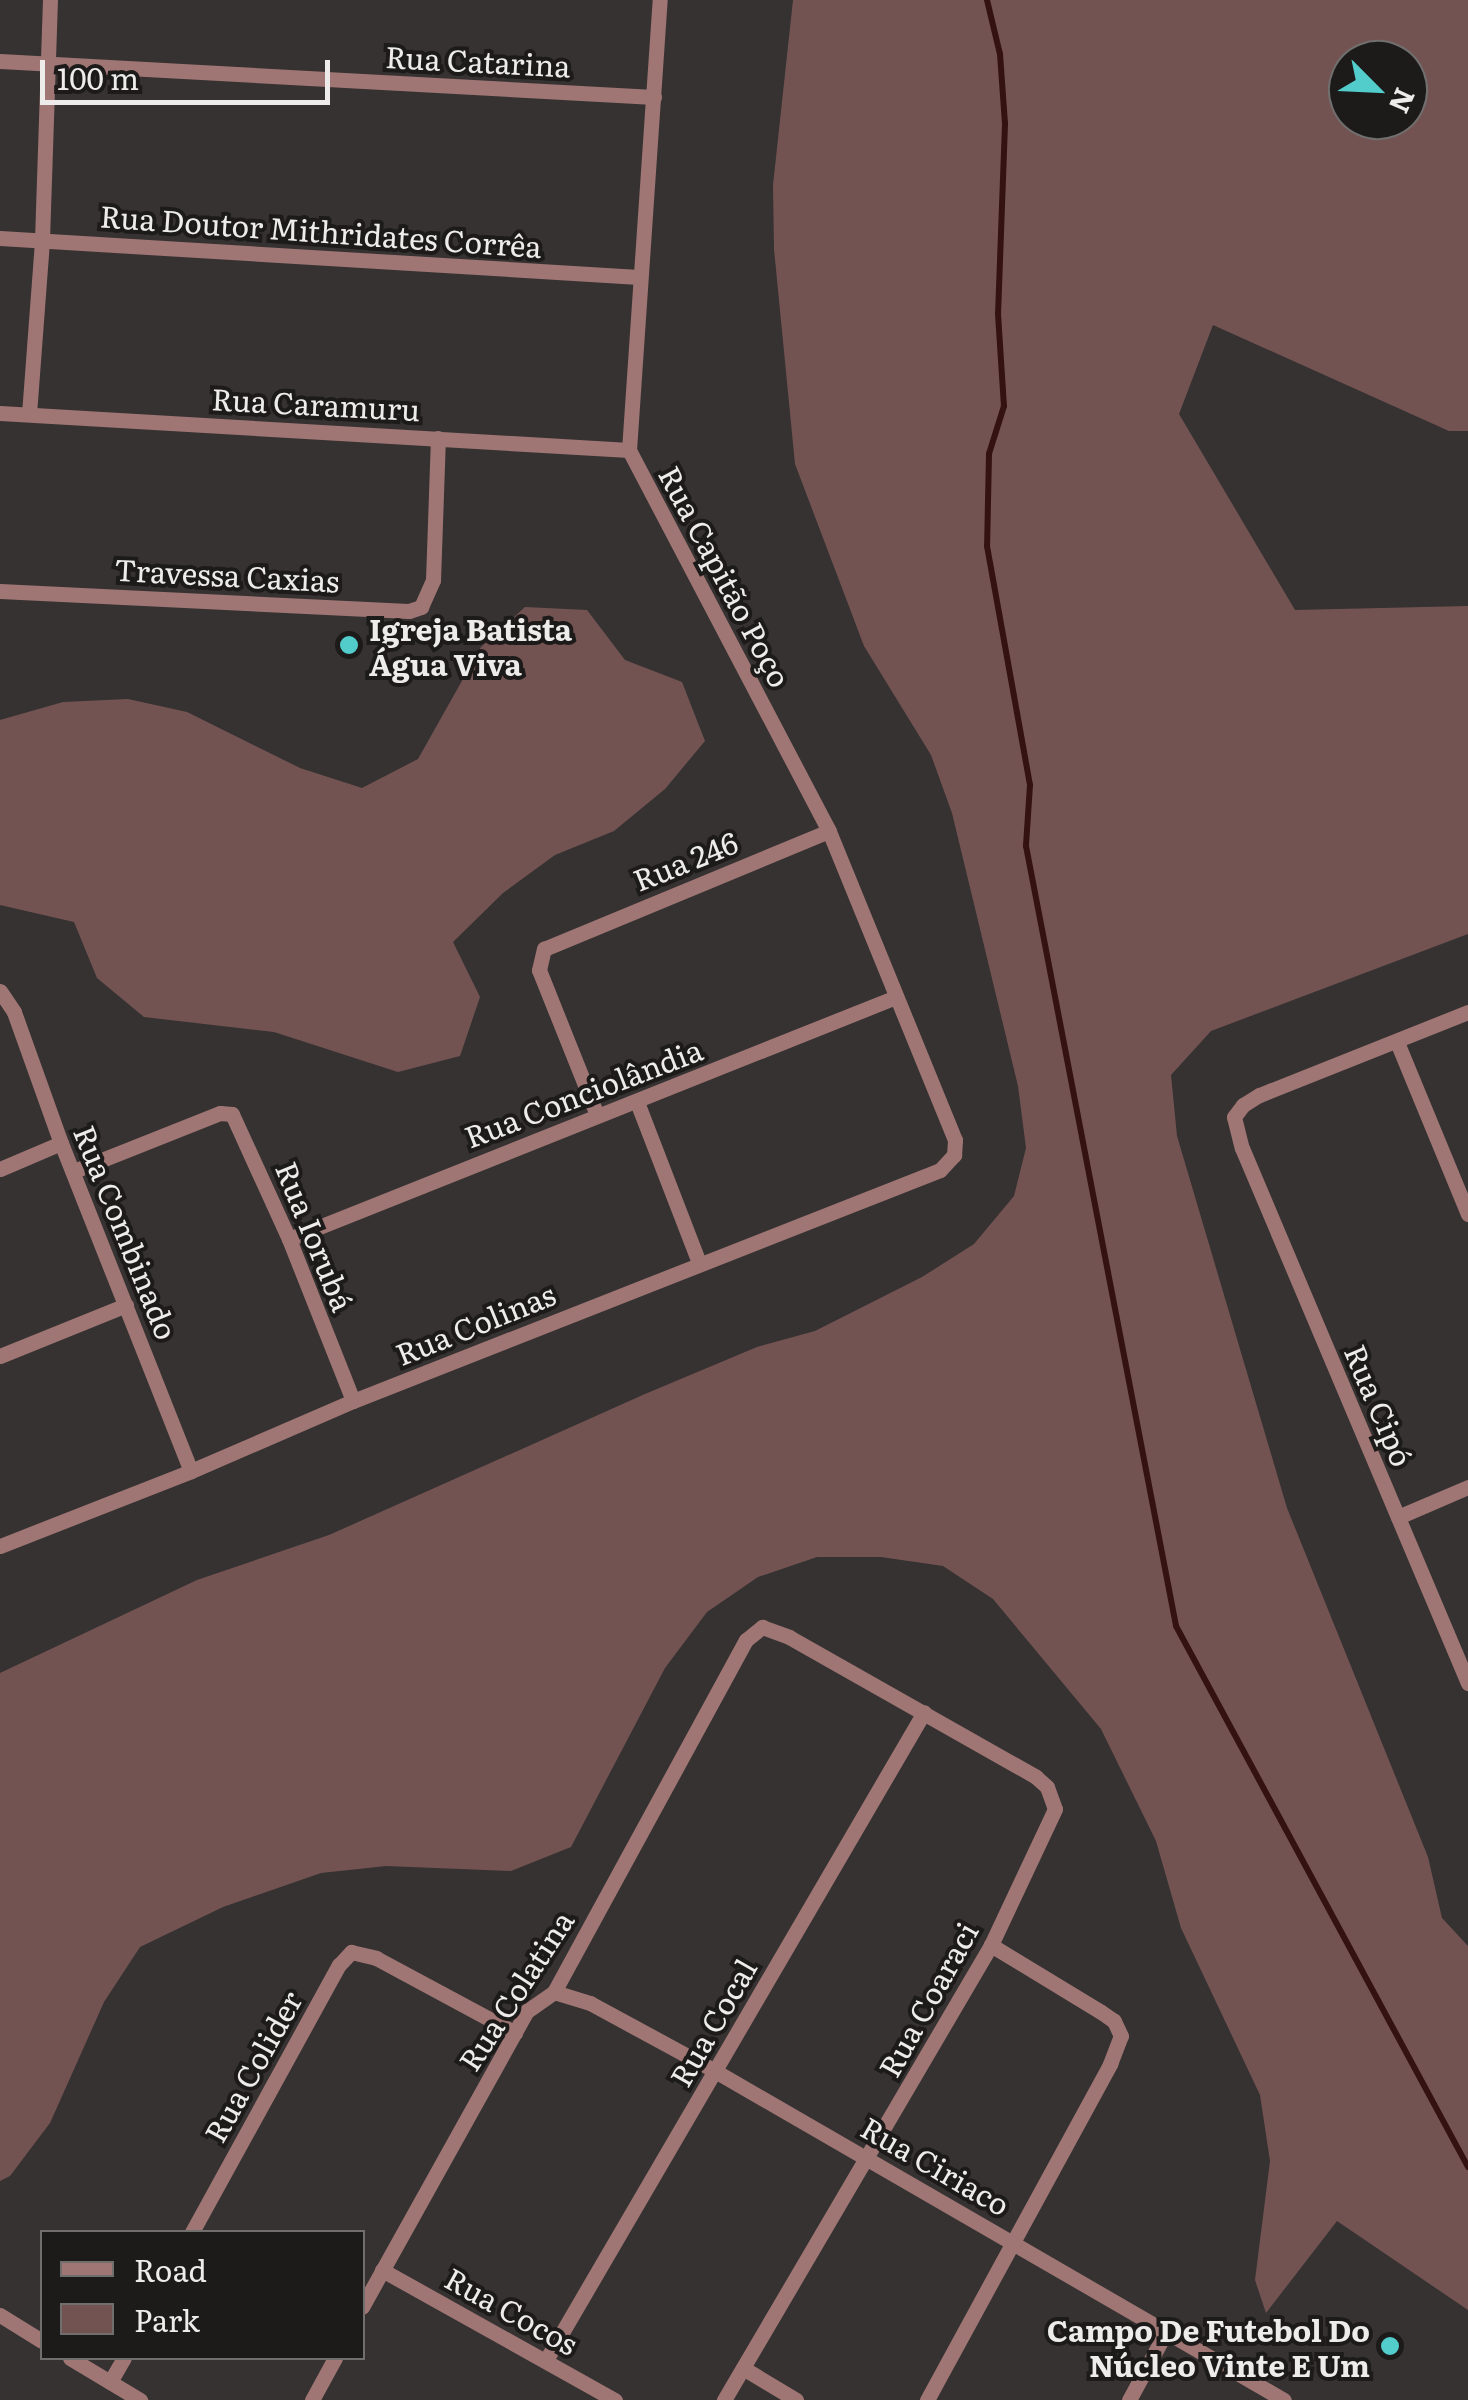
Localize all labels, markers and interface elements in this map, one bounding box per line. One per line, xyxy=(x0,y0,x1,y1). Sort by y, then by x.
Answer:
street label: Rua Catarina xyxy=(384,37,572,83)
scale bar xyxy=(45,40,335,102)
north arrow xyxy=(1328,40,1428,140)
text: 100 m xyxy=(57,55,139,99)
text: N xyxy=(1380,82,1428,121)
street label: Rua Doutor Mithridates Corrêa xyxy=(99,197,543,263)
street label: Rua Caramuru xyxy=(211,380,421,426)
street label: Rua Capitão Poço xyxy=(653,459,799,693)
street label: Travessa Caxias xyxy=(114,550,340,598)
place label: Igreja Batista Água Viva xyxy=(369,610,572,680)
marker: Igreja Batista Água Viva xyxy=(338,634,360,656)
street label: Rua 246 xyxy=(628,823,742,897)
street label: Rua Conciolândia xyxy=(459,1030,707,1154)
street label: Rua Combinado xyxy=(68,1120,186,1344)
street label: Rua Iorubá xyxy=(270,1156,362,1316)
street label: Rua Colinas xyxy=(390,1275,560,1371)
street label: Rua Cipó xyxy=(1338,1339,1422,1471)
street label: Rua Colatina xyxy=(450,1903,580,2077)
street label: Rua Coaraci xyxy=(870,1915,984,2083)
street label: Rua Cocal xyxy=(661,1952,763,2092)
street label: Rua Colider xyxy=(196,1984,308,2148)
street label: Rua Ciriaco xyxy=(856,2108,1016,2222)
legend xyxy=(40,2230,365,2360)
text: Road xyxy=(134,2247,207,2291)
street label: Rua Cocos xyxy=(440,2259,584,2361)
text: Park xyxy=(134,2297,200,2341)
place label: Campo De Futebol Do Núcleo Vinte E Um xyxy=(1047,2311,1370,2382)
marker: Campo De Futebol Do Núcleo Vinte E Um xyxy=(1379,2335,1401,2357)

